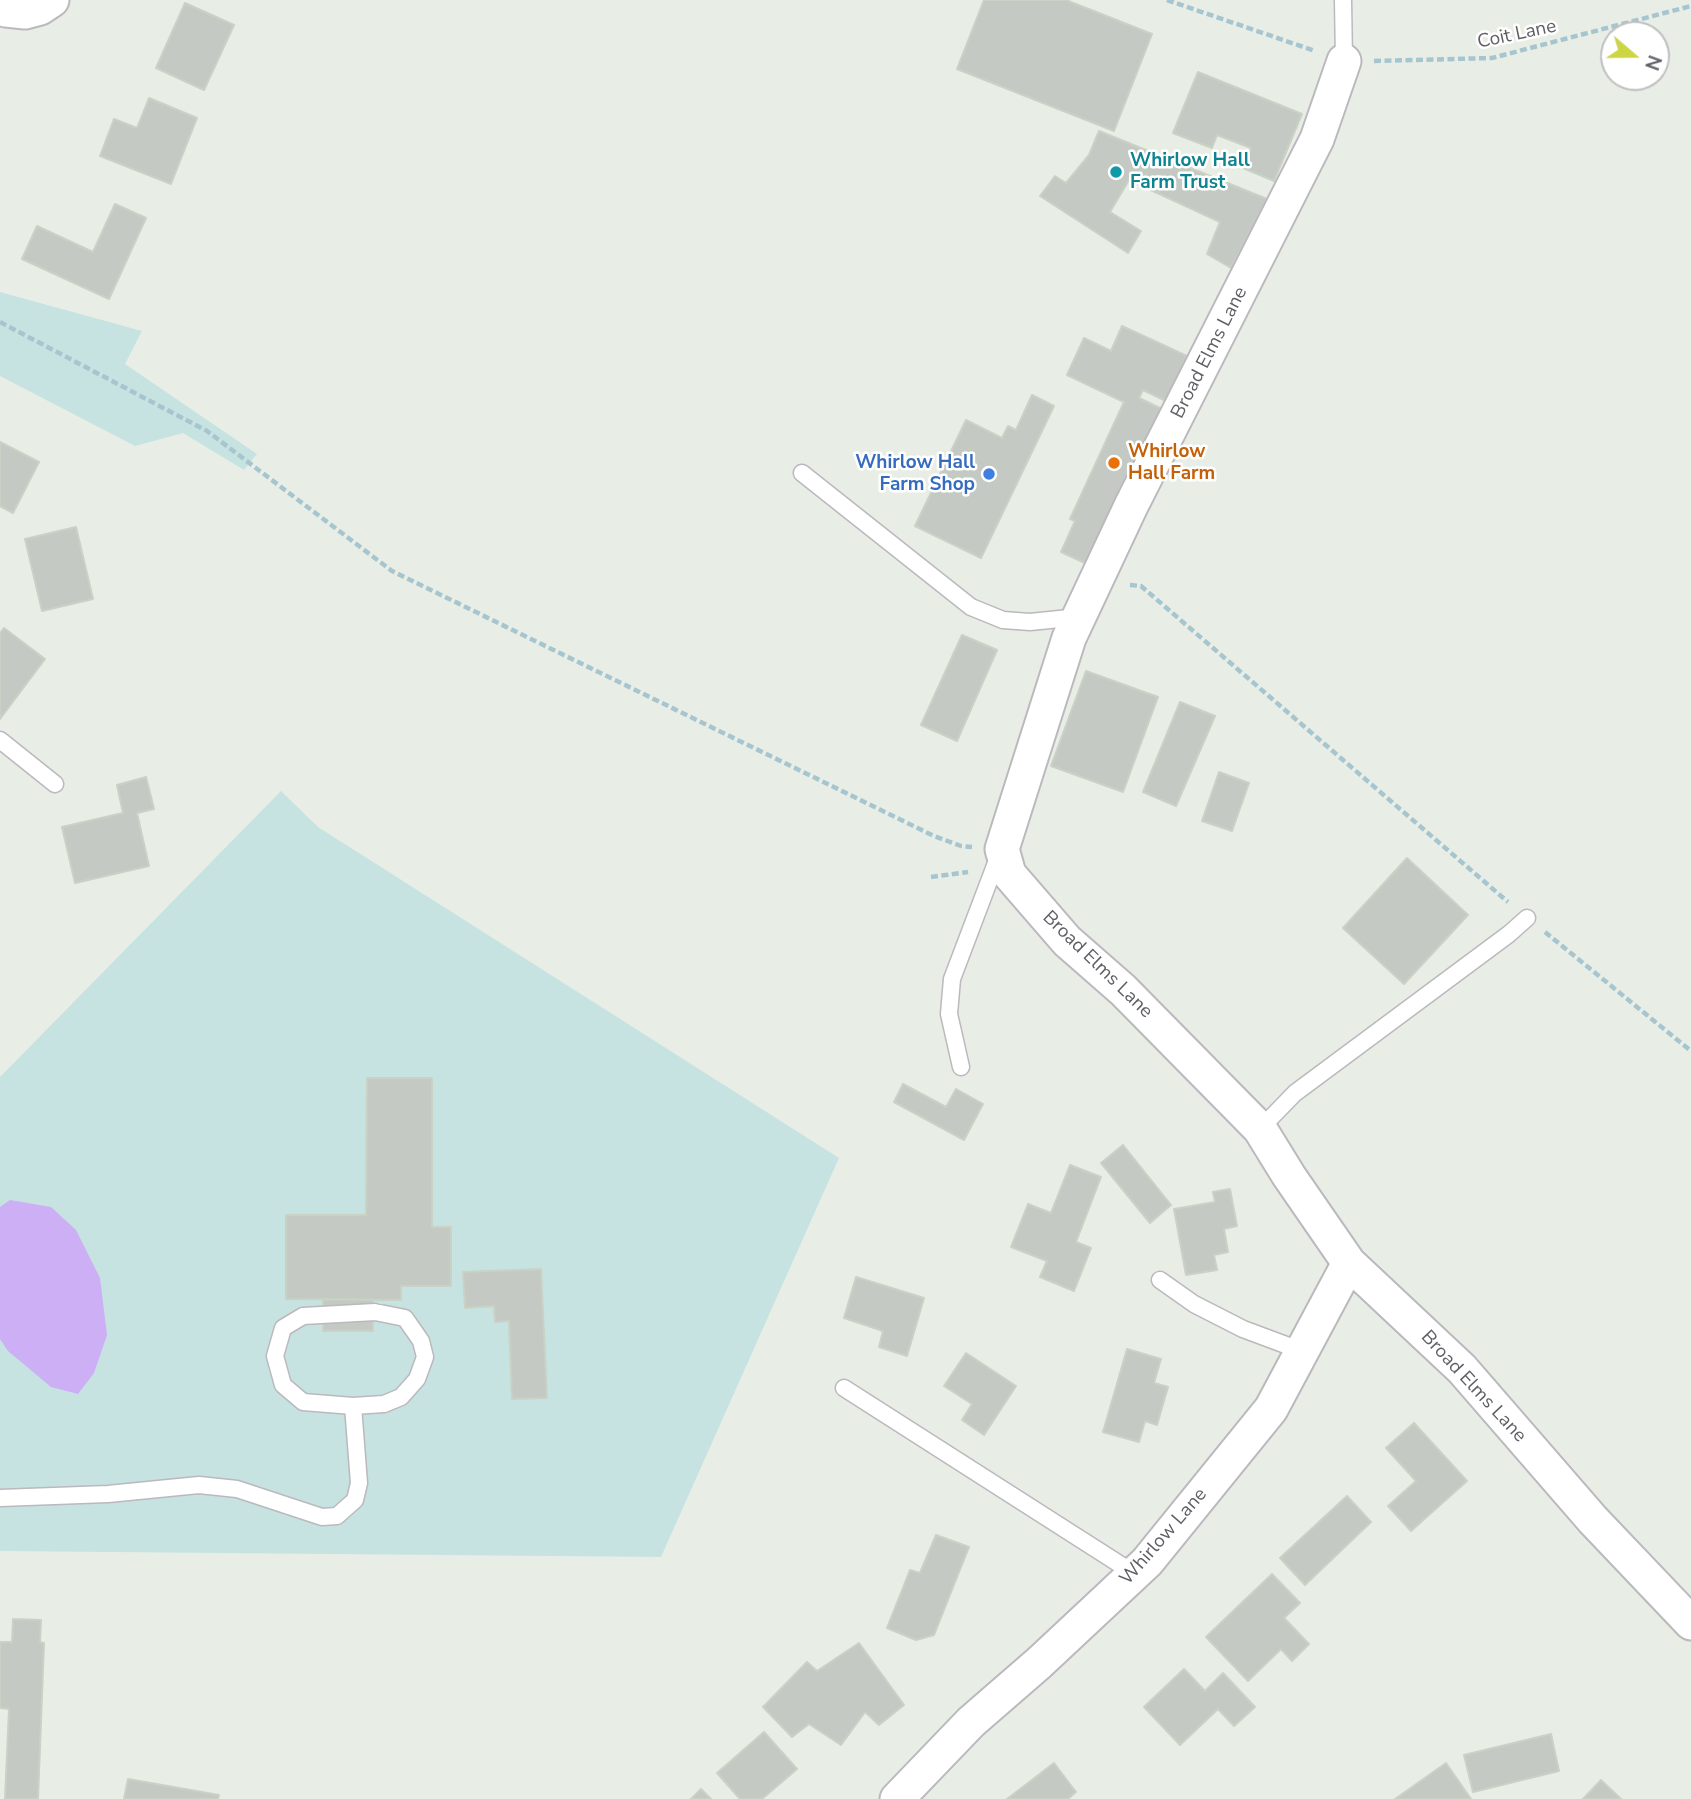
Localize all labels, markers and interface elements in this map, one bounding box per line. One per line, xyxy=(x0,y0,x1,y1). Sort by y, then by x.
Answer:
street label: Coit Lane xyxy=(1476,16,1558,54)
north arrow xyxy=(1600,21,1670,91)
text: N xyxy=(1638,51,1668,74)
place label: Whirlow Hall Farm Trust xyxy=(1130,150,1250,194)
marker: Whirlow Hall Farm Trust xyxy=(1108,164,1124,180)
street label: Broad Elms Lane xyxy=(1167,283,1253,423)
place label: Whirlow Hall Farm xyxy=(1128,441,1215,485)
place label: Whirlow Hall Farm Shop xyxy=(855,452,975,496)
marker: Whirlow Hall Farm xyxy=(1106,455,1122,471)
marker: Whirlow Hall Farm Shop xyxy=(981,466,997,482)
street label: Broad Elms Lane xyxy=(1037,907,1157,1023)
street label: Broad Elms Lane xyxy=(1415,1326,1531,1448)
street label: Whirlow Lane xyxy=(1116,1484,1212,1590)

